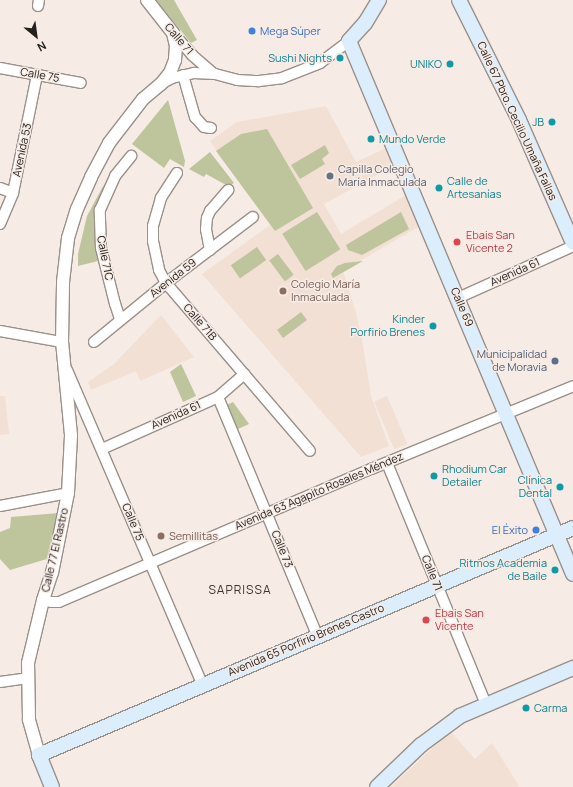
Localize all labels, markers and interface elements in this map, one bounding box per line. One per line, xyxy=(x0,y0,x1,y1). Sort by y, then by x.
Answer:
north arrow xyxy=(16,16,56,56)
street label: Calle 71 xyxy=(162,20,196,58)
place label: Mega Súper xyxy=(260,24,321,38)
marker: Mega Súper xyxy=(247,26,257,36)
text: N xyxy=(35,38,49,55)
street label: Calle 67 Pbro. Cecilio Umaña Fallas xyxy=(474,40,560,202)
place label: Sushi Nights xyxy=(268,51,332,65)
marker: Sushi Nights xyxy=(335,53,345,63)
place label: UNIKO xyxy=(410,57,442,71)
marker: UNIKO xyxy=(445,59,455,69)
street label: Calle 75 xyxy=(19,65,61,85)
place label: JB xyxy=(532,115,544,129)
marker: JB xyxy=(547,117,557,127)
street label: Avenida 53 xyxy=(10,122,34,178)
place label: Mundo Verde xyxy=(379,132,446,146)
marker: Mundo Verde xyxy=(366,134,376,144)
place label: Capilla Colegio María Inmaculada xyxy=(338,163,427,189)
marker: Capilla Colegio María Inmaculada xyxy=(325,171,335,181)
place label: Calle de Artesanías xyxy=(447,175,501,201)
marker: Calle de Artesanías xyxy=(434,183,444,193)
place label: Ebais San Vicente 2 xyxy=(466,229,515,255)
street label: Calle 71C xyxy=(94,234,116,282)
marker: Ebais San Vicente 2 xyxy=(451,236,463,248)
street label: Avenida 61 xyxy=(488,255,542,289)
street label: Avenida 59 xyxy=(147,256,199,300)
place label: Colegio María Inmaculada xyxy=(291,278,360,304)
street label: Calle 69 xyxy=(448,285,476,329)
marker: Colegio María Inmaculada xyxy=(278,286,288,296)
street label: Calle 71B xyxy=(180,301,220,343)
place label: Kinder Porfirio Brenes xyxy=(350,313,425,339)
marker: Kinder Porfirio Brenes xyxy=(428,321,438,331)
place label: Municipalidad de Moravia xyxy=(477,348,547,374)
marker: Municipalidad de Moravia xyxy=(550,356,560,366)
street label: Avenida 61 xyxy=(149,398,203,432)
street label: Avenida 63 Agapito Rosales Méndez xyxy=(233,449,405,533)
place label: Rhodium Car Detailer xyxy=(442,463,507,489)
marker: Rhodium Car Detailer xyxy=(429,471,439,481)
place label: Clínica Dental xyxy=(518,474,552,500)
marker: Clínica Dental xyxy=(555,482,565,492)
street label: Calle 75 xyxy=(119,501,147,543)
street label: Calle 77 El Rastro xyxy=(39,507,71,593)
place label: El Éxito xyxy=(492,523,528,537)
marker: El Éxito xyxy=(531,525,541,535)
street label: Calle 73 xyxy=(269,528,295,570)
place label: Semillitas xyxy=(169,529,218,543)
marker: Semillitas xyxy=(156,531,166,541)
street label: Calle 71 xyxy=(419,553,445,593)
place label: Ritmos Academia de Baile xyxy=(459,557,547,583)
marker: Ritmos Academia de Baile xyxy=(550,565,560,575)
district label: SAPRISSA xyxy=(208,583,272,597)
street label: Avenida 65 Porfirio Brenes Castro xyxy=(226,601,386,679)
place label: Ebais San Vicente xyxy=(435,607,484,633)
marker: Ebais San Vicente xyxy=(420,614,432,626)
place label: Carma xyxy=(534,701,567,715)
marker: Carma xyxy=(521,703,531,713)

